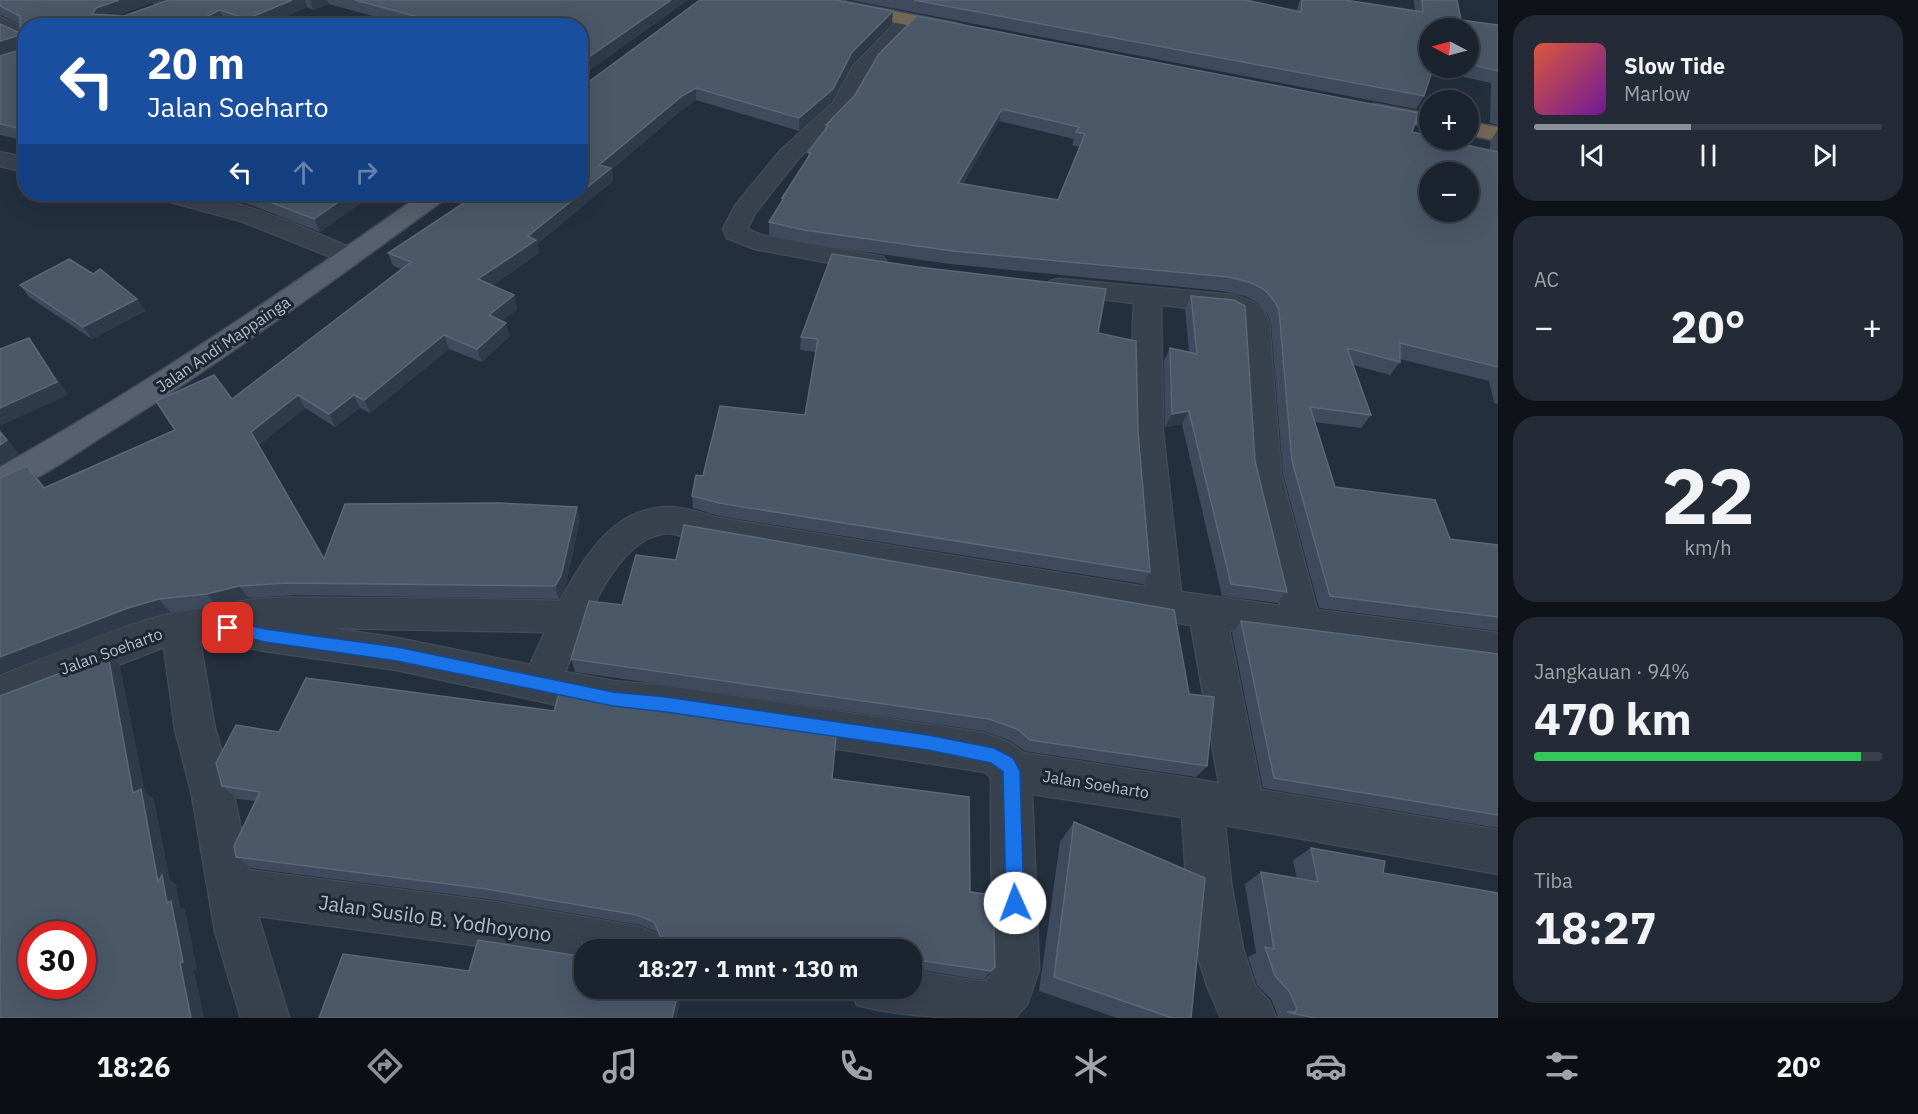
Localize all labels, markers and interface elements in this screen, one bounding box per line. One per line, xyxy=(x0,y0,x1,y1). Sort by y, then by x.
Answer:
north arrow xyxy=(1419,18,1479,78)
map controls xyxy=(1419,18,1479,222)
text: 20 m xyxy=(147,36,245,91)
icon: left xyxy=(48,42,126,120)
text: Slow Tide xyxy=(1624,51,1725,80)
text: Marlow xyxy=(1624,80,1690,107)
text: Jalan Soeharto xyxy=(147,89,329,124)
button: + xyxy=(1419,90,1479,150)
icon: previous xyxy=(1576,139,1609,172)
icon: pause xyxy=(1692,139,1725,172)
icon: next xyxy=(1808,139,1841,172)
icon: left xyxy=(224,156,257,189)
icon: ahead xyxy=(287,156,320,189)
icon: right xyxy=(350,156,383,189)
button: − xyxy=(1419,162,1479,222)
text: AC xyxy=(1534,266,1559,293)
street label: Jalan Andi Mappainga xyxy=(152,291,294,396)
text: 20° xyxy=(1670,297,1746,355)
text: − xyxy=(1534,305,1554,348)
text: + xyxy=(1862,305,1882,348)
text: 22 xyxy=(1661,444,1755,545)
text: km/h xyxy=(1684,534,1732,561)
pin xyxy=(202,602,253,653)
icon: arrive xyxy=(211,611,244,644)
street label: Jalan Soeharto xyxy=(57,623,165,679)
text: Jangkauan · 94% xyxy=(1534,658,1690,685)
text: 470 km xyxy=(1534,689,1692,747)
street label: Jalan Soeharto xyxy=(1041,766,1151,802)
text: Tiba xyxy=(1534,867,1573,894)
position arrow xyxy=(983,871,1047,935)
street label: Jalan Susilo B. Yodhoyono xyxy=(317,888,553,948)
text: 18:27 xyxy=(1534,898,1657,956)
speed limit sign: 30 xyxy=(18,921,96,999)
text: 18:27 · 1 mnt · 130 m xyxy=(638,954,858,983)
icon: directions xyxy=(364,1045,406,1087)
icon: music xyxy=(599,1045,641,1087)
icon: phone xyxy=(835,1045,877,1087)
icon: climate xyxy=(1070,1045,1112,1087)
icon: car xyxy=(1305,1045,1347,1087)
icon: filters xyxy=(1541,1045,1583,1087)
text: 18:26 xyxy=(97,1049,170,1084)
text: 20° xyxy=(1776,1049,1821,1084)

